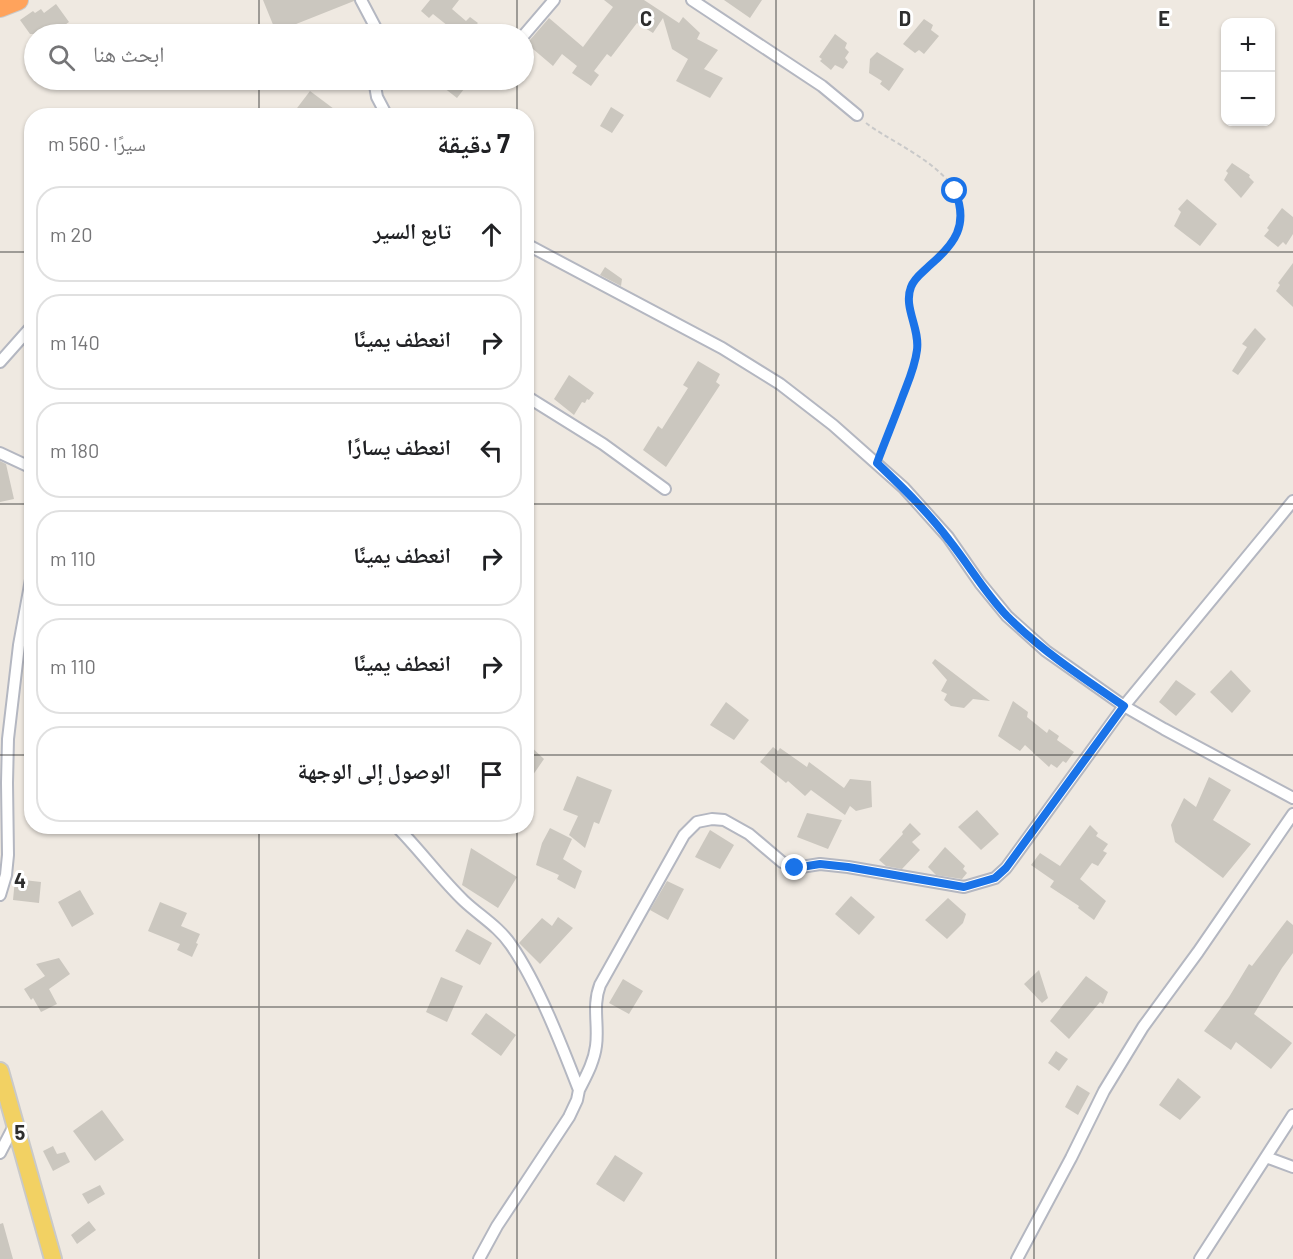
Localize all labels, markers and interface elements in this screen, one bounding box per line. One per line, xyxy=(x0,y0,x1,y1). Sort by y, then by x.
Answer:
text: C xyxy=(640,6,652,30)
text: D xyxy=(899,6,911,30)
text: E xyxy=(1158,6,1170,30)
map controls xyxy=(1221,18,1275,126)
button: + xyxy=(1221,18,1275,72)
search box xyxy=(24,24,534,90)
text: ابحث هنا xyxy=(93,40,164,66)
icon: search xyxy=(45,41,78,74)
button: − xyxy=(1221,72,1275,126)
text: 7 دقيقة xyxy=(437,127,510,158)
text: سيرًا · 560 m xyxy=(48,131,146,155)
route start xyxy=(941,177,967,203)
text: تابع السير xyxy=(373,217,451,243)
icon: ahead xyxy=(475,218,508,251)
text: 20 m xyxy=(50,222,93,246)
text: انعطف يمينًا xyxy=(353,325,451,351)
icon: right xyxy=(475,326,508,359)
text: 140 m xyxy=(50,330,100,354)
text: انعطف يسارًا xyxy=(347,433,451,459)
icon: left xyxy=(475,434,508,467)
text: 180 m xyxy=(50,438,99,462)
text: انعطف يمينًا xyxy=(353,541,451,567)
icon: right xyxy=(475,542,508,575)
text: 110 m xyxy=(50,546,96,570)
text: انعطف يمينًا xyxy=(353,649,451,675)
icon: right xyxy=(475,650,508,683)
text: 110 m xyxy=(50,654,96,678)
text: الوصول إلى الوجهة xyxy=(298,757,451,783)
icon: arrive xyxy=(475,758,508,791)
route end xyxy=(781,854,807,880)
text: 4 xyxy=(14,868,26,892)
text: 5 xyxy=(15,1120,26,1144)

